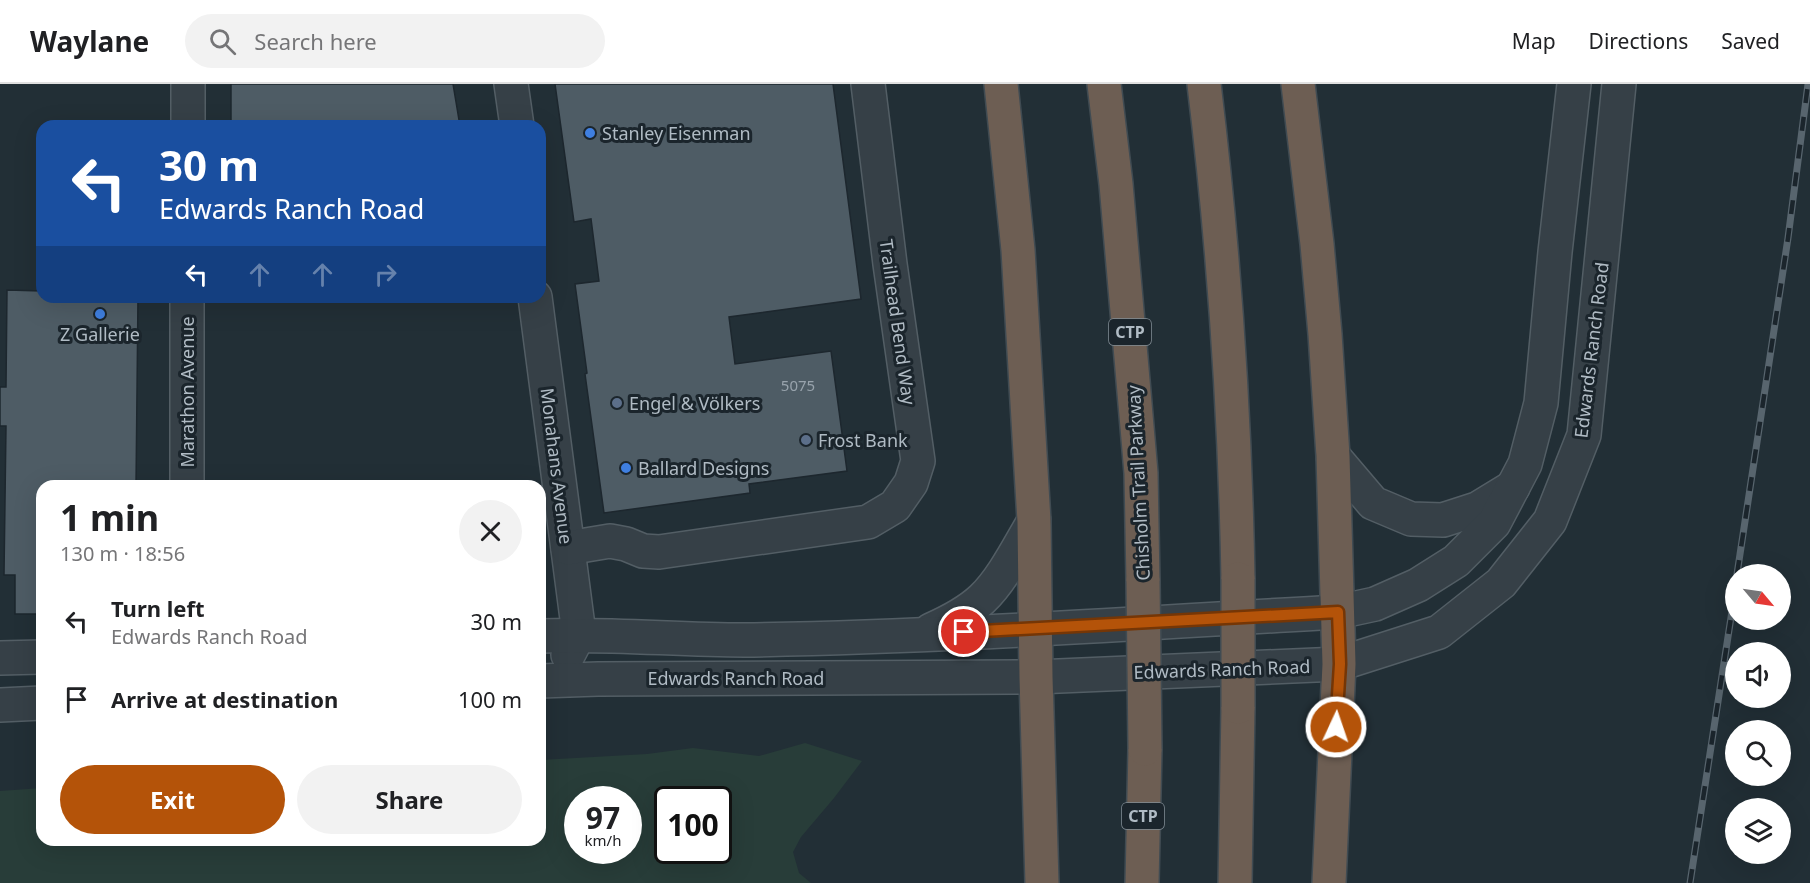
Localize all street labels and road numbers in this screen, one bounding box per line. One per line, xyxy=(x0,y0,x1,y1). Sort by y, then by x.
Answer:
street label: Trailhead Bend Way xyxy=(874,238,922,407)
street label: Edwards Ranch Road xyxy=(1568,261,1614,439)
street label: Marathon Avenue xyxy=(175,316,199,468)
road number: CTP xyxy=(1109,319,1151,345)
street label: Chisholm Trail Parkway xyxy=(1121,384,1155,581)
street label: Monahans Avenue xyxy=(536,386,578,546)
street label: Edwards Ranch Road xyxy=(1133,654,1311,684)
street label: Edwards Ranch Road xyxy=(648,666,824,690)
road number: CTP xyxy=(1122,803,1164,829)

